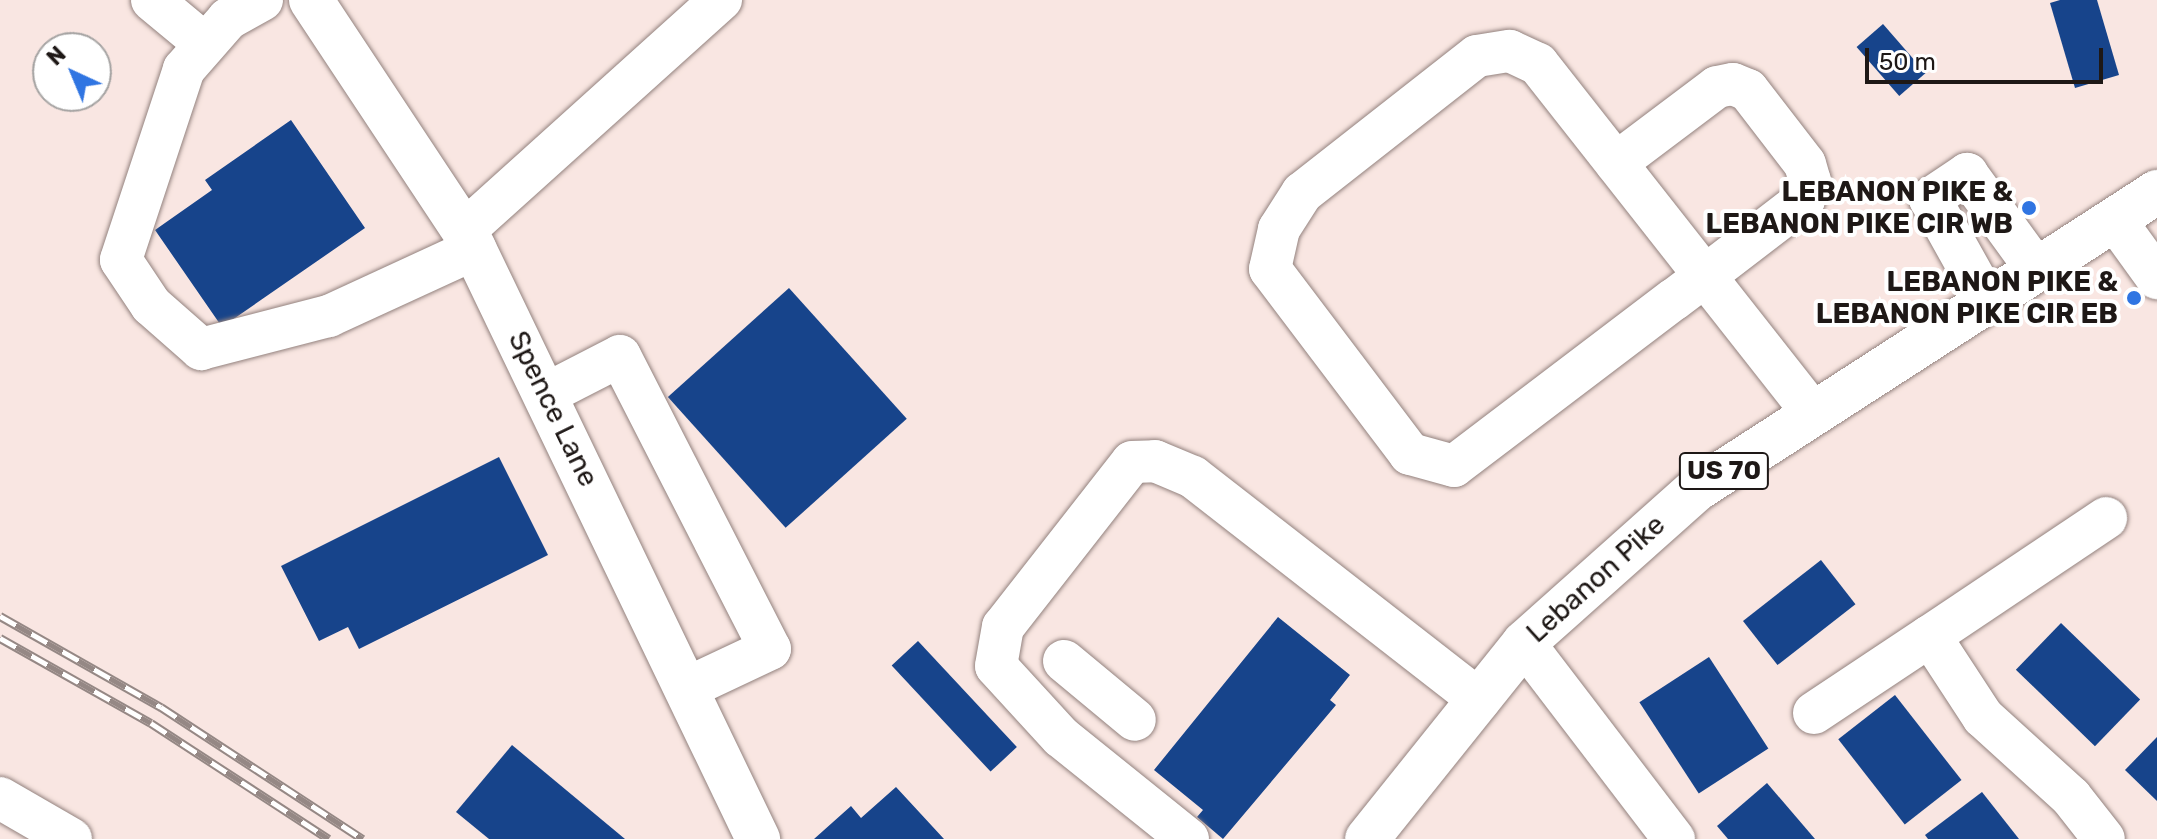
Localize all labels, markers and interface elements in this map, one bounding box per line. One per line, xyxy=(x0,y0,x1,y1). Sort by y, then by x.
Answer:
north arrow xyxy=(32,32,112,112)
scale bar xyxy=(1869,32,2107,82)
text: N xyxy=(41,41,71,71)
text: 50 m xyxy=(1879,48,1936,76)
place label: LEBANON PIKE & LEBANON PIKE CIR WB xyxy=(1705,175,2013,241)
marker: LEBANON PIKE & LEBANON PIKE CIR WB xyxy=(2020,199,2038,217)
place label: LEBANON PIKE & LEBANON PIKE CIR EB xyxy=(1816,265,2118,331)
marker: LEBANON PIKE & LEBANON PIKE CIR EB xyxy=(2125,289,2143,307)
street label: Spence Lane xyxy=(501,326,605,492)
road number: US 70 xyxy=(1678,449,1770,493)
street label: Lebanon Pike xyxy=(1520,508,1672,650)

